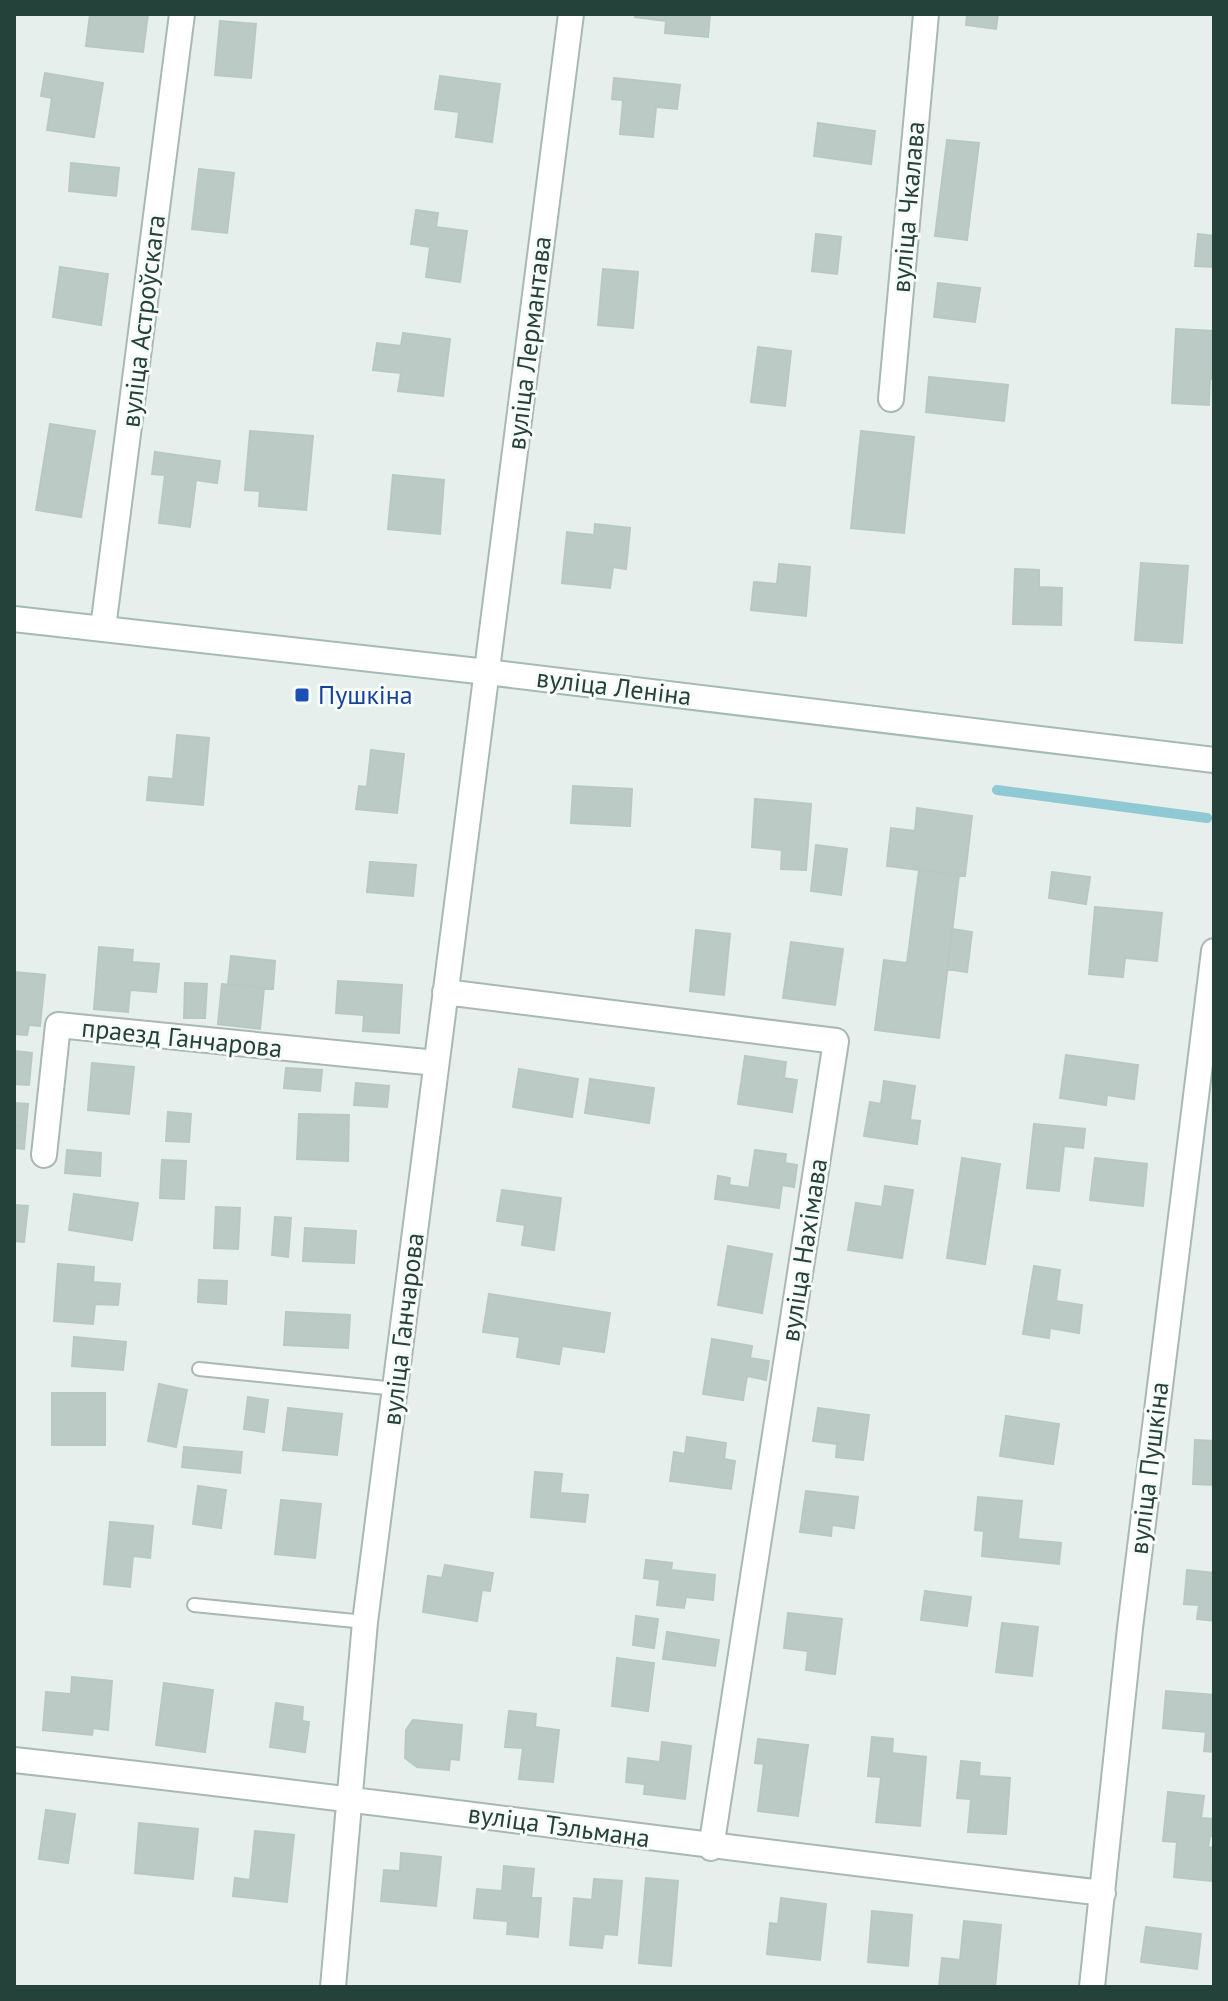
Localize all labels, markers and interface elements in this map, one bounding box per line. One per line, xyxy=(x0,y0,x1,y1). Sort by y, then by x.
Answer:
street label: вуліца Чкалава xyxy=(884,120,931,294)
street label: вуліца Астроўскага xyxy=(113,213,172,429)
street label: вуліца Лермантава xyxy=(499,234,558,452)
street label: вуліца Леніна xyxy=(535,661,693,712)
place label: Пушкіна xyxy=(318,678,413,711)
marker: Пушкіна xyxy=(293,686,311,704)
street label: праезд Ганчарова xyxy=(80,1011,284,1064)
street label: вуліца Нахімава xyxy=(773,1156,834,1344)
street label: вуліца Ганчарова xyxy=(374,1231,431,1427)
street label: вуліца Пушкіна xyxy=(1122,1380,1175,1556)
street label: вуліца Тэльмана xyxy=(466,1796,652,1855)

